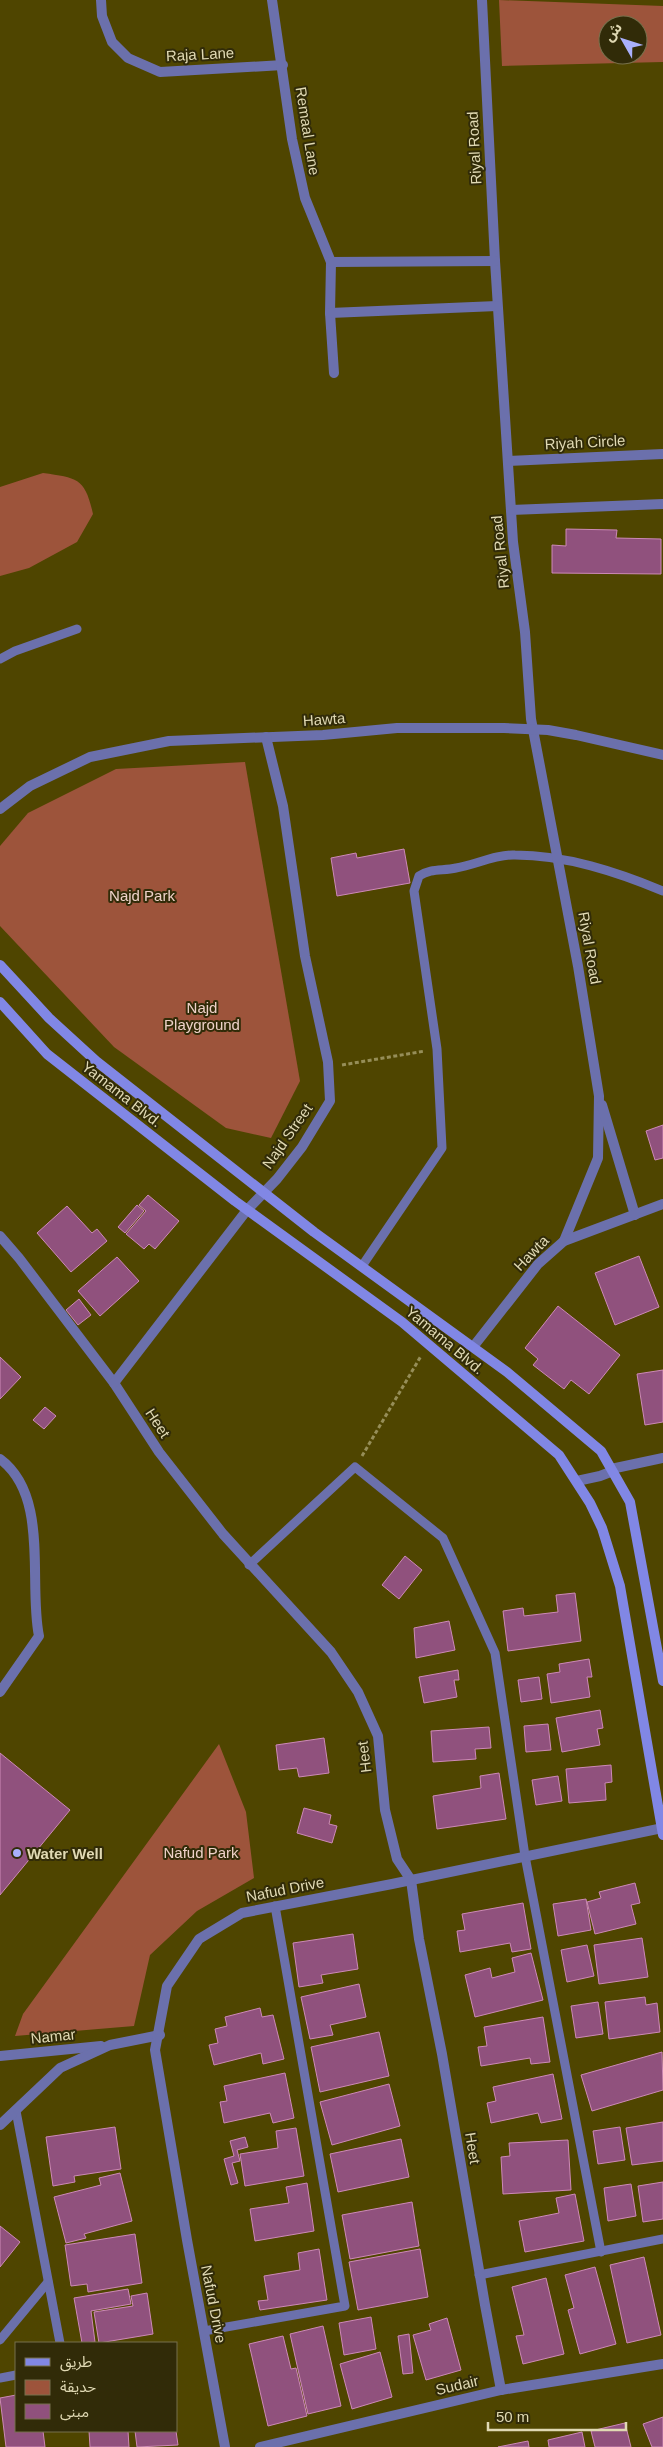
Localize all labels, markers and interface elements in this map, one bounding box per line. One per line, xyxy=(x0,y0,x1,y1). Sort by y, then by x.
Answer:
north arrow xyxy=(598,15,648,65)
text: ش xyxy=(601,19,625,44)
street label: Raja Lane xyxy=(165,44,235,64)
street label: Remaal Lane xyxy=(293,86,323,176)
street label: Riyal Road xyxy=(464,111,484,185)
street label: Riyah Circle xyxy=(544,431,626,453)
street label: Riyal Road xyxy=(488,515,512,589)
street label: Hawta xyxy=(302,709,346,729)
park label: Najd Park xyxy=(109,887,175,904)
street label: Riyal Road xyxy=(575,910,605,986)
park label: Najd Playground xyxy=(164,999,240,1033)
street label: Yamama Blvd. xyxy=(79,1058,165,1130)
street label: Najd Street xyxy=(259,1100,316,1172)
street label: Hawta xyxy=(510,1231,552,1274)
street label: Yamama Blvd. xyxy=(403,1302,487,1378)
street label: Heet xyxy=(142,1405,174,1442)
street label: Heet xyxy=(354,1739,374,1774)
park label: Nafud Park xyxy=(163,1844,239,1861)
place label: Water Well xyxy=(27,1845,103,1862)
marker: Water Well xyxy=(11,1847,23,1859)
street label: Nafud Drive xyxy=(245,1873,325,1905)
street label: Namar xyxy=(30,2025,76,2047)
street label: Heet xyxy=(462,2131,484,2166)
street label: Nafud Drive xyxy=(198,2264,230,2344)
legend xyxy=(15,2342,178,2432)
text: طريق xyxy=(60,2353,92,2372)
street label: Sudair xyxy=(434,2372,480,2398)
text: حديقة xyxy=(60,2378,96,2395)
scale bar xyxy=(488,2400,626,2432)
text: مبنى xyxy=(60,2403,89,2421)
text: 50 m xyxy=(496,2408,529,2425)

